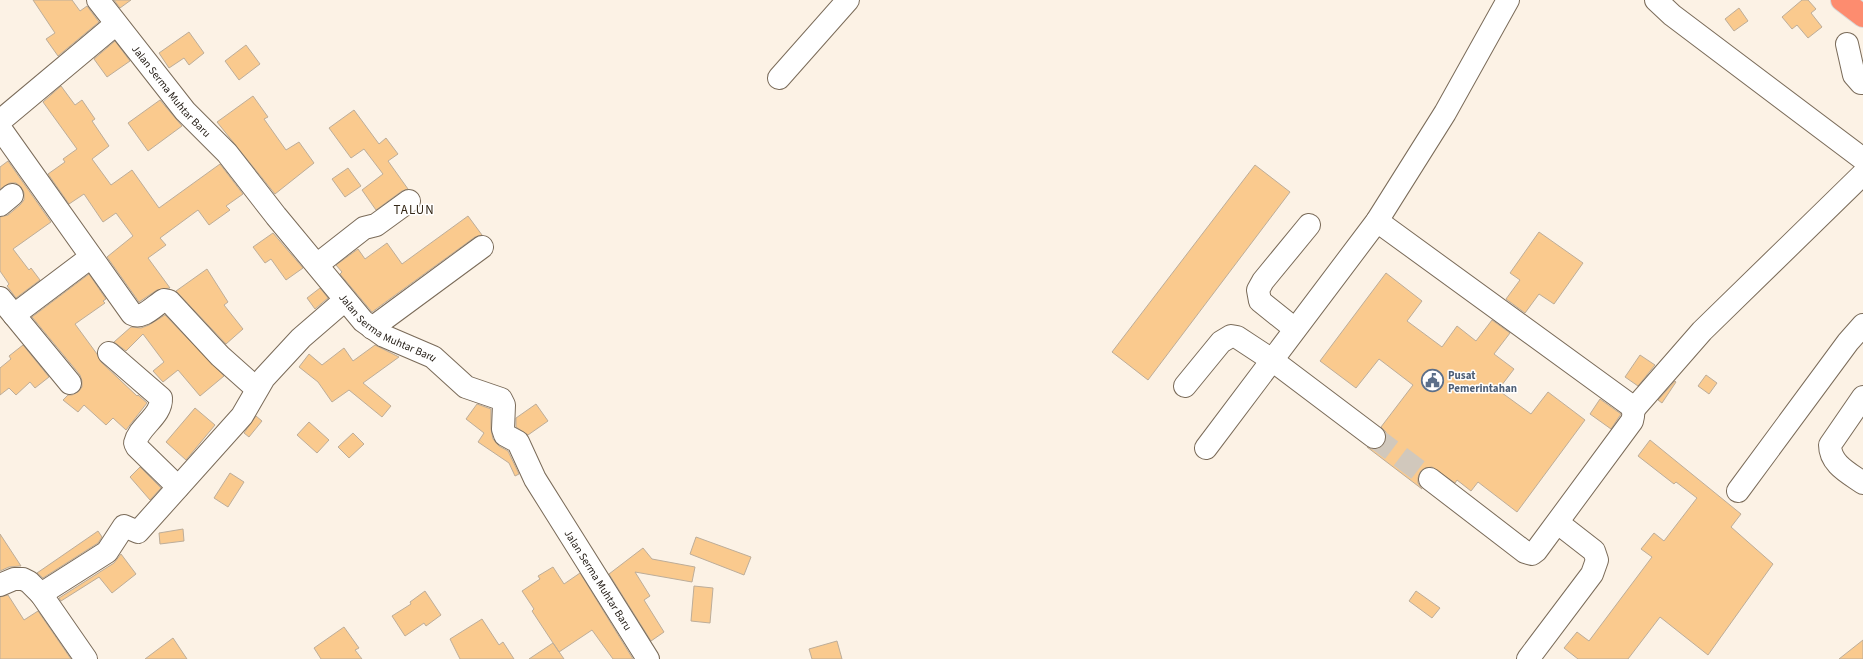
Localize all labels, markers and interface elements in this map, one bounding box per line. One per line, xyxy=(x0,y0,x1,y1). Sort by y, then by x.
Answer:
street label: Jalan Serma Muhtar Baru xyxy=(128,42,214,140)
district label: TALUN xyxy=(393,201,435,219)
street label: Jalan Serma Muhtar Baru xyxy=(336,290,441,365)
public building icon: Pusat Pemerintahan xyxy=(1420,368,1446,394)
place label: Pusat Pemerintahan xyxy=(1448,368,1517,396)
street label: Jalan Serma Muhtar Baru xyxy=(561,527,636,633)

